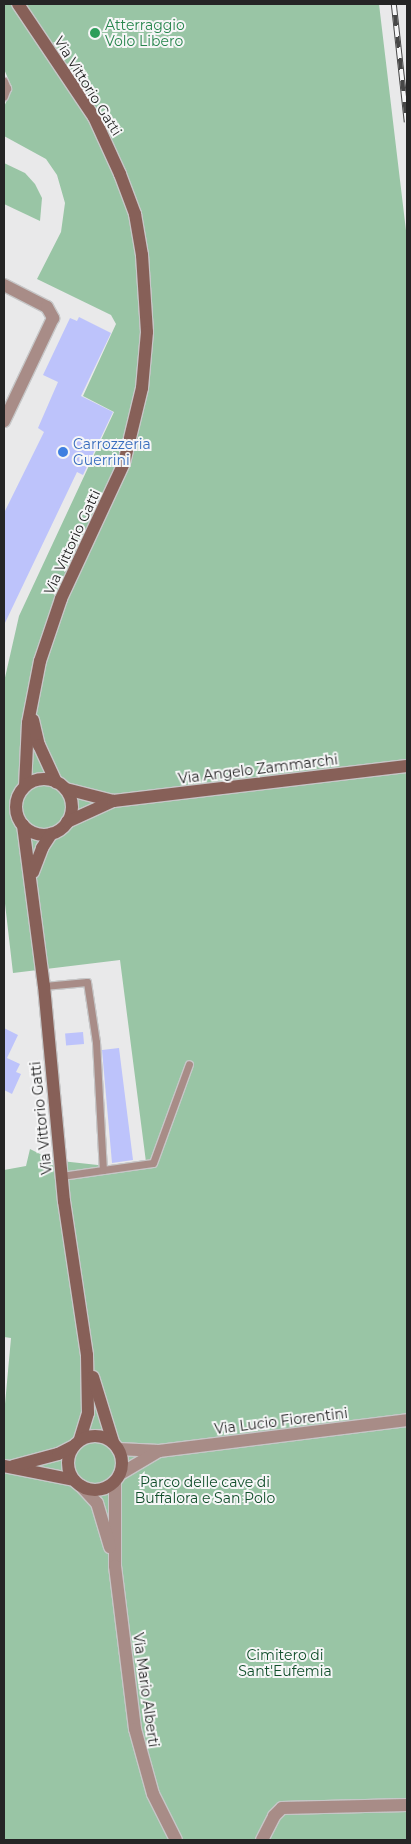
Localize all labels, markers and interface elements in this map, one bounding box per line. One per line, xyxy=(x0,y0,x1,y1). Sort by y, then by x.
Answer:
place label: Atterraggio Volo Libero xyxy=(105,17,185,49)
marker: Atterraggio Volo Libero xyxy=(89,27,101,39)
street label: Via Vittorio Gatti xyxy=(51,33,125,139)
place label: Carrozzeria Guerrini xyxy=(73,436,151,468)
marker: Carrozzeria Guerrini xyxy=(57,446,69,458)
street label: Via Vittorio Gatti xyxy=(40,487,104,597)
street label: Via Angelo Zammarchi xyxy=(177,751,339,787)
street label: Via Vittorio Gatti xyxy=(27,1061,55,1175)
street label: Via Lucio Fiorentini xyxy=(213,1404,349,1438)
park label: Parco delle cave di Buffalora e San Polo xyxy=(135,1474,275,1506)
street label: Via Mario Alberti xyxy=(130,1632,162,1748)
park label: Cimitero di Sant'Eufemia xyxy=(238,1647,332,1680)

